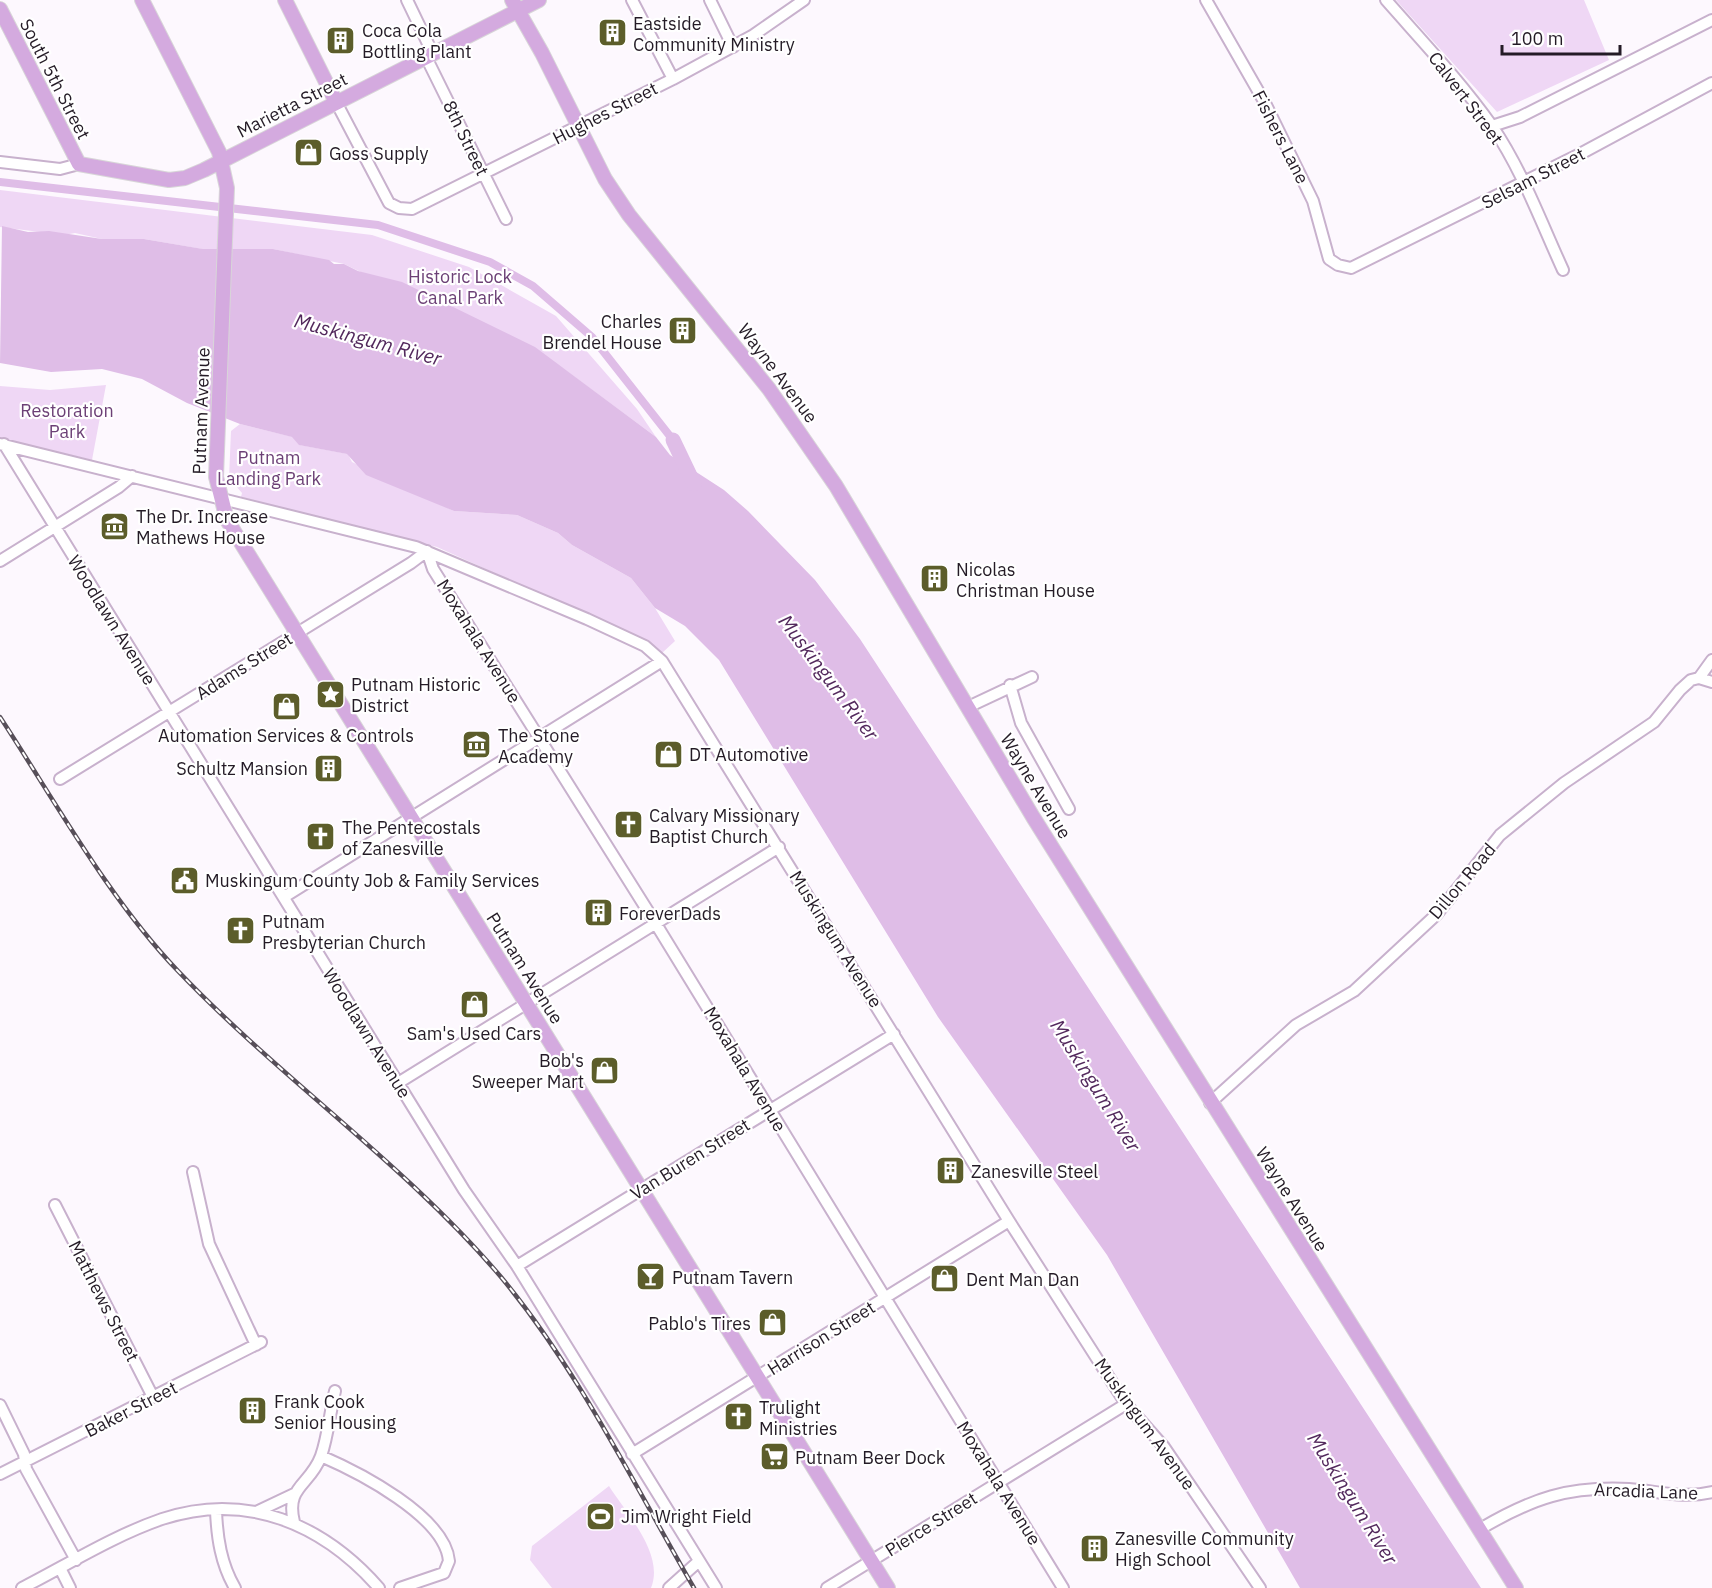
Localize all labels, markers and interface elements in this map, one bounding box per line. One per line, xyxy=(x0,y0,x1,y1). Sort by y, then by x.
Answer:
place label: Eastside Community Ministry xyxy=(633,12,795,56)
street label: South 5th Street xyxy=(15,15,95,143)
building icon: Eastside Community Ministry xyxy=(596,17,628,49)
scale bar xyxy=(1502,18,1620,56)
place label: Coca Cola Bottling Plant xyxy=(362,19,472,63)
building icon: Coca Cola Bottling Plant xyxy=(325,24,357,56)
text: 100 m xyxy=(1511,27,1563,50)
street label: Calvert Street xyxy=(1423,47,1509,149)
street label: Marietta Street xyxy=(233,67,351,143)
street label: Hughes Street xyxy=(549,77,661,149)
street label: Fishers Lane xyxy=(1248,86,1314,188)
street label: 8th Street xyxy=(438,97,494,179)
shop icon: Goss Supply xyxy=(292,137,324,169)
place label: Goss Supply xyxy=(329,142,429,165)
street label: Selsam Street xyxy=(1477,142,1589,214)
park label: Historic Lock Canal Park xyxy=(408,265,513,309)
water label: Muskingum River xyxy=(292,306,445,372)
place label: Charles Brendel House xyxy=(542,310,662,354)
building icon: Charles Brendel House xyxy=(667,315,699,347)
street label: Wayne Avenue xyxy=(733,319,823,427)
street label: Putnam Avenue xyxy=(187,347,215,475)
park label: Restoration Park xyxy=(20,399,114,443)
park label: Putnam Landing Park xyxy=(217,446,322,490)
place label: The Dr. Increase Mathews House xyxy=(136,505,268,549)
museum icon: The Dr. Increase Mathews House xyxy=(99,510,131,542)
street label: Woodlawn Avenue xyxy=(63,551,161,689)
place label: Nicolas Christman House xyxy=(956,558,1095,602)
building icon: Nicolas Christman House xyxy=(919,563,951,595)
street label: Moxahala Avenue xyxy=(432,575,526,707)
water label: Muskingum River xyxy=(773,609,886,746)
street label: Adams Street xyxy=(191,627,297,705)
place label: Putnam Historic District xyxy=(351,673,481,717)
place icon: Putnam Historic District xyxy=(314,678,346,710)
shop icon: Automation Services & Controls xyxy=(270,690,302,722)
place label: Automation Services & Controls xyxy=(158,724,414,747)
place label: The Stone Academy xyxy=(498,724,580,768)
museum icon: The Stone Academy xyxy=(461,729,493,761)
street label: Wayne Avenue xyxy=(996,729,1077,843)
shop icon: DT Automotive xyxy=(652,738,684,770)
place label: DT Automotive xyxy=(689,743,809,766)
building icon: Schultz Mansion xyxy=(313,752,345,784)
place label: Schultz Mansion xyxy=(176,757,308,780)
place label: Calvary Missionary Baptist Church xyxy=(649,804,800,848)
church icon: Calvary Missionary Baptist Church xyxy=(612,809,644,841)
place label: The Pentecostals of Zanesville xyxy=(342,816,481,860)
church icon: The Pentecostals of Zanesville xyxy=(305,821,337,853)
street label: Dillon Road xyxy=(1424,838,1500,924)
public building icon: Muskingum County Job & Family Services xyxy=(168,864,200,896)
street label: Muskingum Avenue xyxy=(785,866,888,1012)
place label: Muskingum County Job & Family Services xyxy=(205,869,540,892)
building icon: ForeverDads xyxy=(582,897,614,929)
place label: ForeverDads xyxy=(619,902,721,925)
street label: Putnam Avenue xyxy=(482,908,569,1028)
place label: Putnam Presbyterian Church xyxy=(262,910,426,954)
church icon: Putnam Presbyterian Church xyxy=(225,915,257,947)
street label: Woodlawn Avenue xyxy=(318,964,416,1102)
shop icon: Sam's Used Cars xyxy=(458,988,490,1020)
street label: Moxahala Avenue xyxy=(699,1002,791,1136)
water label: Muskingum River xyxy=(1045,1014,1148,1157)
place label: Sam's Used Cars xyxy=(407,1022,541,1045)
place label: Bob's Sweeper Mart xyxy=(472,1049,584,1093)
shop icon: Bob's Sweeper Mart xyxy=(589,1054,621,1086)
street label: Van Buren Street xyxy=(626,1113,754,1205)
street label: Wayne Avenue xyxy=(1251,1143,1333,1256)
building icon: Zanesville Steel xyxy=(934,1155,966,1187)
place label: Zanesville Steel xyxy=(971,1160,1098,1183)
street label: Matthews Street xyxy=(64,1237,144,1365)
bar icon: Putnam Tavern xyxy=(635,1261,667,1293)
shop icon: Dent Man Dan xyxy=(929,1263,961,1295)
place label: Putnam Tavern xyxy=(672,1266,793,1289)
place label: Dent Man Dan xyxy=(966,1268,1079,1291)
street label: Harrison Street xyxy=(763,1296,879,1380)
shop icon: Pablo's Tires xyxy=(756,1307,788,1339)
place label: Pablo's Tires xyxy=(648,1312,751,1335)
street label: Muskingum Avenue xyxy=(1089,1354,1201,1495)
street label: Baker Street xyxy=(81,1376,181,1442)
place label: Frank Cook Senior Housing xyxy=(274,1390,397,1434)
building icon: Frank Cook Senior Housing xyxy=(237,1395,269,1427)
place label: Trulight Ministries xyxy=(759,1396,838,1440)
church icon: Trulight Ministries xyxy=(722,1401,754,1433)
street label: Moxahala Avenue xyxy=(952,1417,1046,1549)
water label: Muskingum River xyxy=(1302,1427,1405,1570)
supermarket icon: Putnam Beer Dock xyxy=(758,1441,790,1473)
place label: Putnam Beer Dock xyxy=(795,1446,946,1469)
street label: Arcadia Lane xyxy=(1594,1478,1699,1504)
street label: Pierce Street xyxy=(881,1487,981,1561)
sports icon: Jim Wright Field xyxy=(584,1500,616,1532)
place label: Jim Wright Field xyxy=(621,1505,752,1528)
place label: Zanesville Community High School xyxy=(1115,1527,1294,1571)
building icon: Zanesville Community High School xyxy=(1078,1532,1110,1564)

